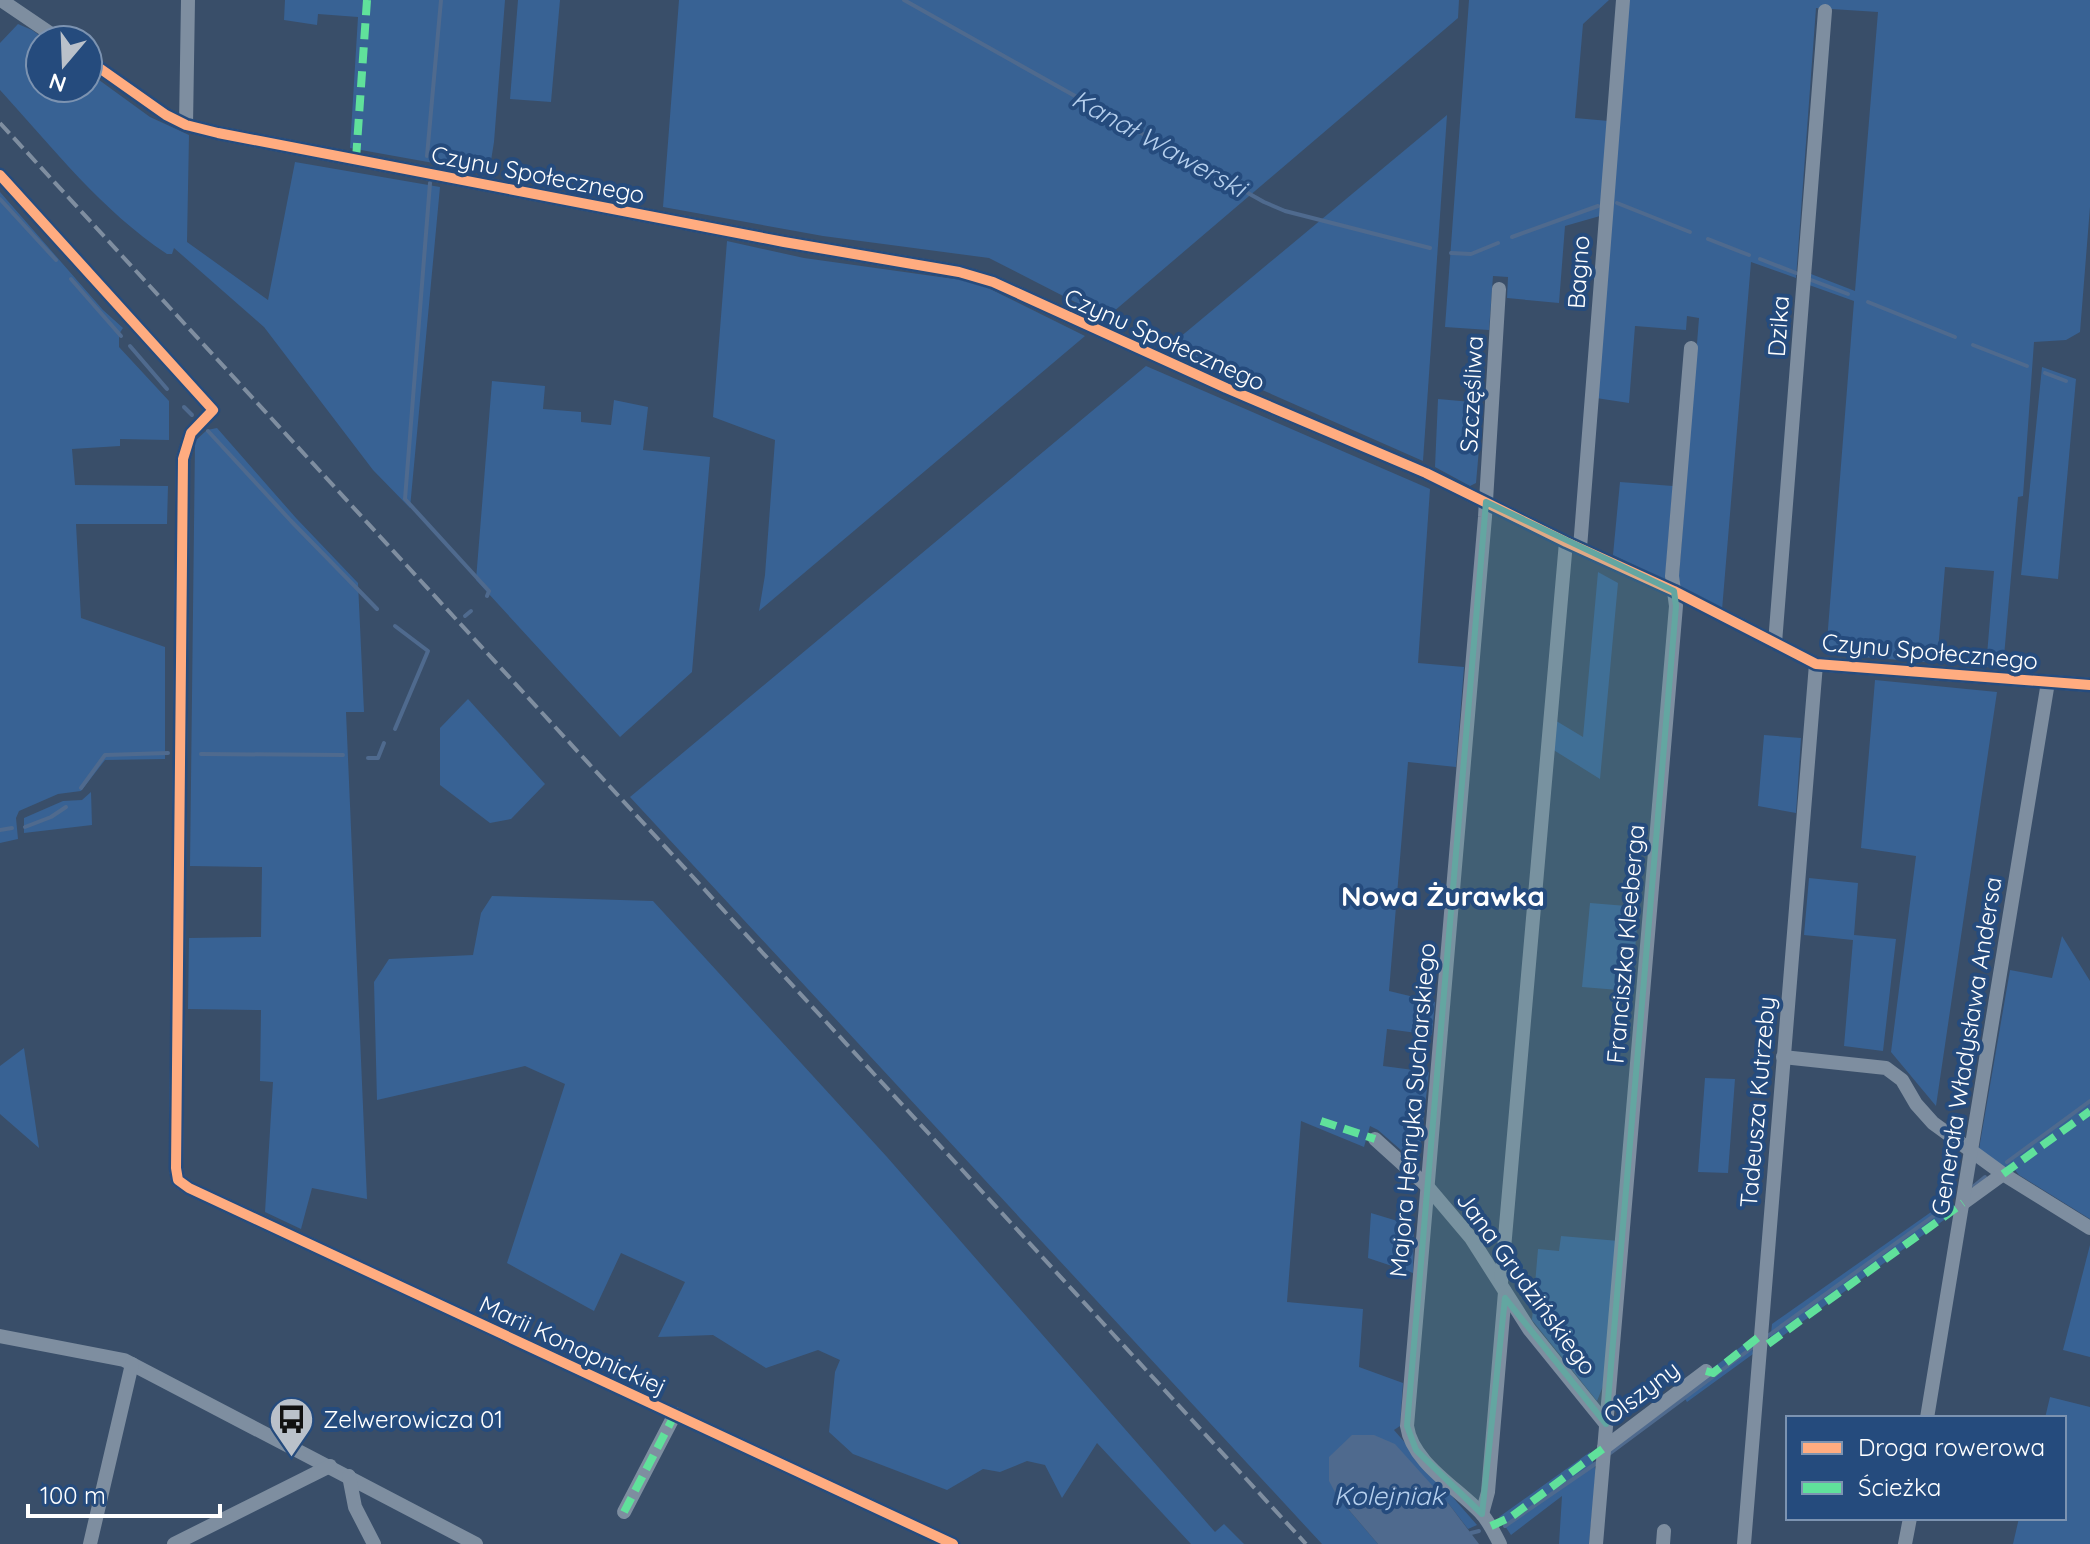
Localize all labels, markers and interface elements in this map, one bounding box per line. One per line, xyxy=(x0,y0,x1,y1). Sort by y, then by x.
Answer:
north arrow xyxy=(24,24,104,104)
text: N xyxy=(45,67,70,99)
water label: Kanał Wawerski xyxy=(1066,82,1255,206)
street label: Czynu Społecznego xyxy=(429,139,647,209)
street label: Bagno xyxy=(1560,234,1596,310)
street label: Czynu Społecznego xyxy=(1060,281,1270,397)
street label: Dzika xyxy=(1761,294,1795,358)
street label: Szczęśliwa xyxy=(1453,335,1489,453)
street label: Czynu Społecznego xyxy=(1821,627,2039,675)
street label: Franciszka Kleeberga xyxy=(1600,823,1650,1065)
street label: Generała Władysława Andersa xyxy=(1924,875,2008,1217)
district label: Nowa Żurawka xyxy=(1341,878,1545,913)
street label: Majora Henryka Sucharskiego xyxy=(1382,942,1442,1278)
street label: Tadeusza Kutrzeby xyxy=(1733,995,1781,1209)
street label: Jana Grudzińskiego xyxy=(1450,1185,1604,1381)
street label: Marii Konopnickiej xyxy=(475,1289,671,1401)
street label: Olszyny xyxy=(1597,1354,1685,1430)
bus stop icon: Zelwerowicza 01 xyxy=(268,1395,316,1458)
place label: Zelwerowicza 01 xyxy=(323,1404,503,1434)
legend xyxy=(1786,1416,2066,1520)
text: Droga rowerowa xyxy=(1858,1432,2045,1462)
scale bar xyxy=(28,1468,220,1518)
text: Ścieżka xyxy=(1858,1472,1941,1502)
water label: Kolejniak xyxy=(1334,1479,1446,1512)
text: 100 m xyxy=(40,1480,106,1510)

